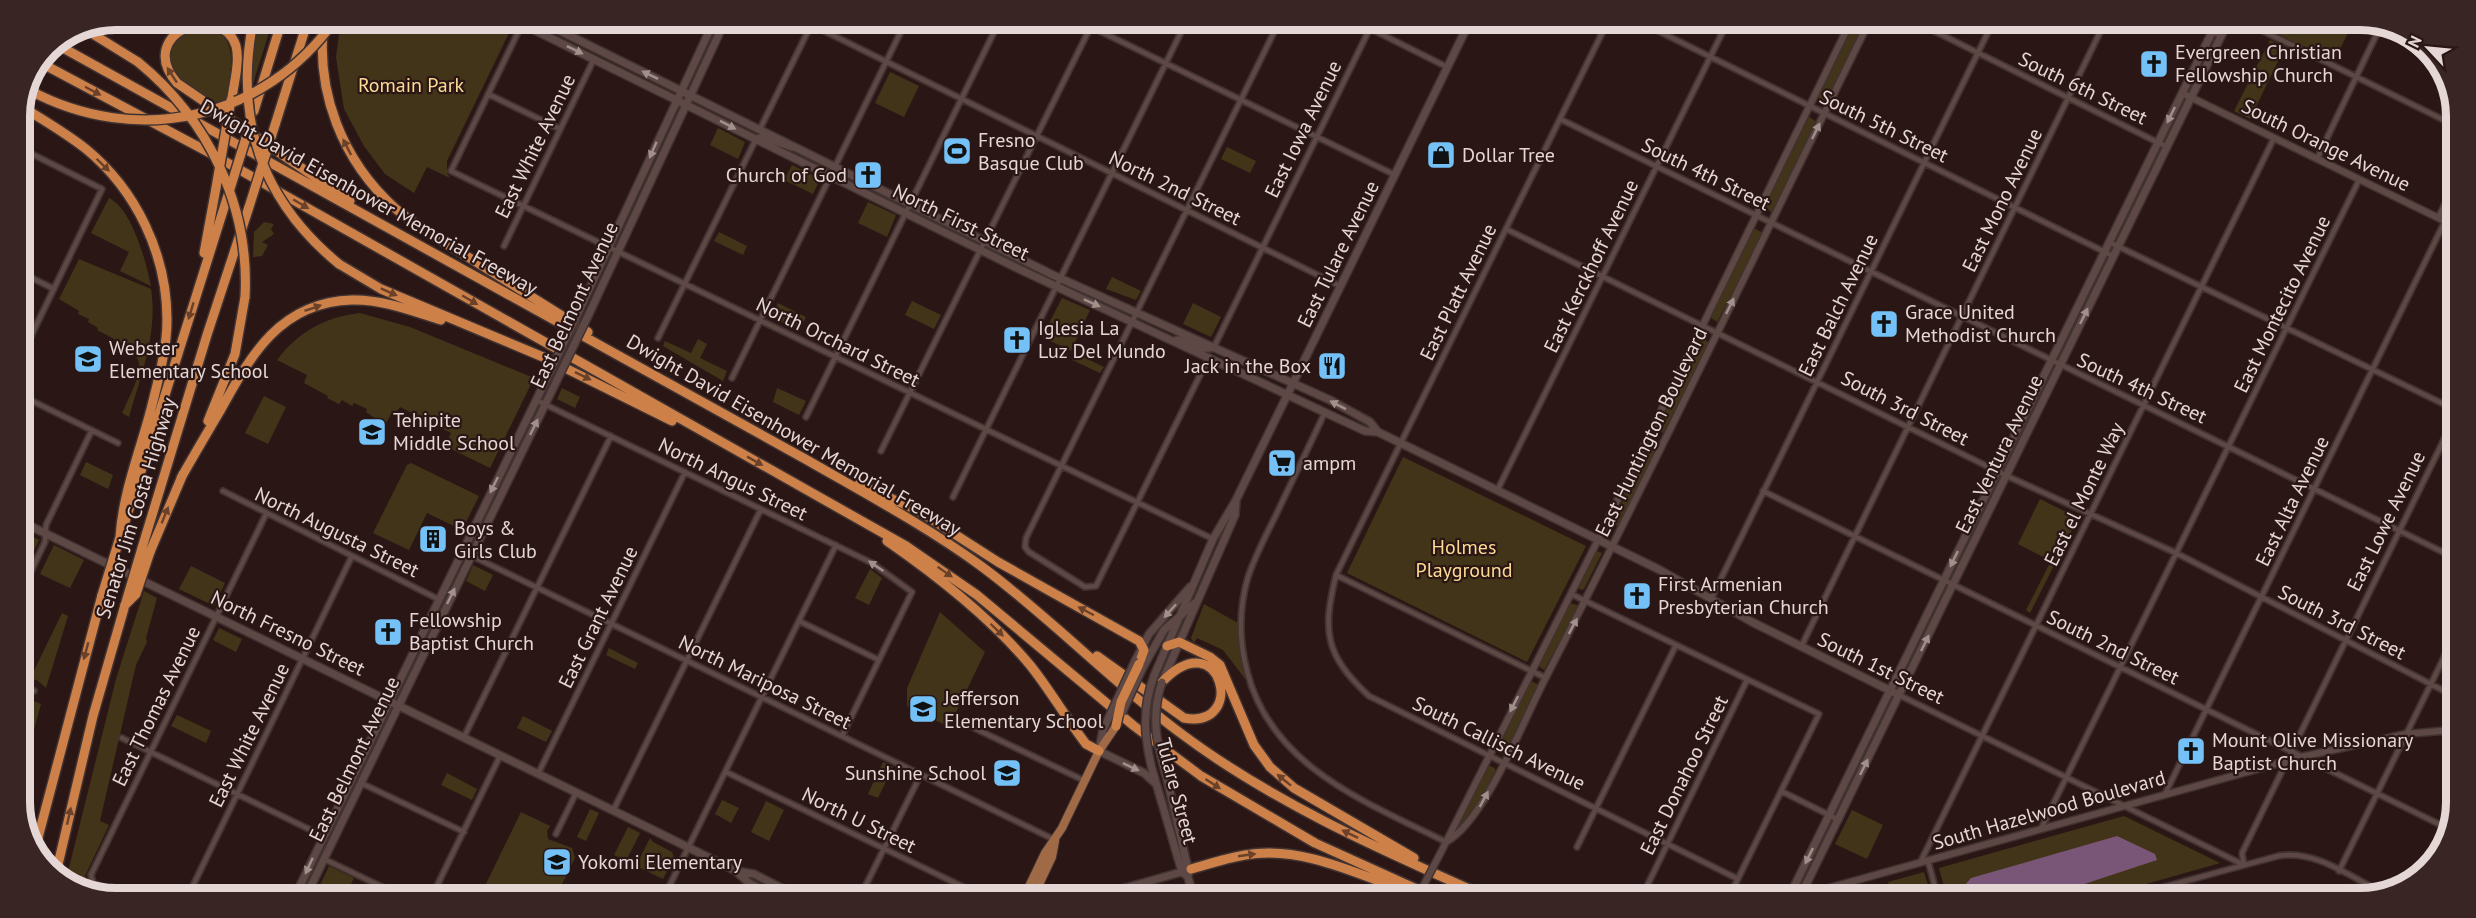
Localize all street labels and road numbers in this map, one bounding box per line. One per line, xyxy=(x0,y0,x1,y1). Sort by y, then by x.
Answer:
street label: South 6th Street xyxy=(2014,46,2152,131)
street label: East Iowa Avenue xyxy=(1259,56,1347,202)
street label: East White Avenue xyxy=(489,70,581,222)
street label: South 5th Street xyxy=(1815,84,1953,169)
street label: Dwight David Eisenhower Memorial Freeway xyxy=(196,93,543,301)
street label: South Orange Avenue xyxy=(2237,93,2415,197)
street label: East Mono Avenue xyxy=(1956,124,2048,276)
street label: South 4th Street xyxy=(1637,132,1775,217)
street label: North 2nd Street xyxy=(1105,145,1245,231)
street label: East Kerckhoff Avenue xyxy=(1538,175,1644,357)
street label: East Tulare Avenue xyxy=(1291,176,1385,332)
street label: North First Street xyxy=(888,178,1034,266)
street label: East Montecito Avenue xyxy=(2228,211,2336,397)
street label: East Belmont Avenue xyxy=(524,218,624,392)
street label: East Platt Avenue xyxy=(1414,219,1502,365)
street label: East Balch Avenue xyxy=(1792,229,1884,381)
street label: North Orchard Street xyxy=(752,291,924,393)
street label: East Huntington Boulevard xyxy=(1589,323,1713,541)
street label: Dwight David Eisenhower Memorial Freeway xyxy=(622,328,967,542)
street label: South 4th Street xyxy=(2073,347,2211,430)
street label: South 3rd Street xyxy=(1837,365,1973,451)
street label: East Ventura Avenue xyxy=(1949,370,2049,538)
street label: Senator Jim Costa Highway xyxy=(90,394,182,622)
street label: East el Monte Way xyxy=(2038,417,2130,570)
street label: North Angus Street xyxy=(654,432,812,527)
street label: East Alta Avenue xyxy=(2249,432,2335,570)
street label: East Lowe Avenue xyxy=(2341,447,2431,595)
street label: North Augusta Street xyxy=(251,481,424,583)
street label: East Grant Avenue xyxy=(552,542,644,692)
street label: South 3rd Street xyxy=(2274,579,2410,665)
street label: North Fresno Street xyxy=(207,584,370,682)
street label: South 2nd Street xyxy=(2042,604,2184,690)
street label: East Thomas Avenue xyxy=(106,622,206,790)
street label: South 1st Street xyxy=(1813,626,1949,710)
street label: North Mariposa Street xyxy=(674,629,856,735)
street label: East White Avenue xyxy=(203,659,295,811)
street label: East Belmont Avenue xyxy=(303,672,405,846)
street label: South Callisch Avenue xyxy=(1408,690,1590,796)
street label: East Donahoo Street xyxy=(1634,691,1734,859)
street label: Tulare Street xyxy=(1150,735,1204,847)
street label: South Hazelwood Boulevard xyxy=(1930,764,2168,856)
street label: North U Street xyxy=(798,781,921,859)

